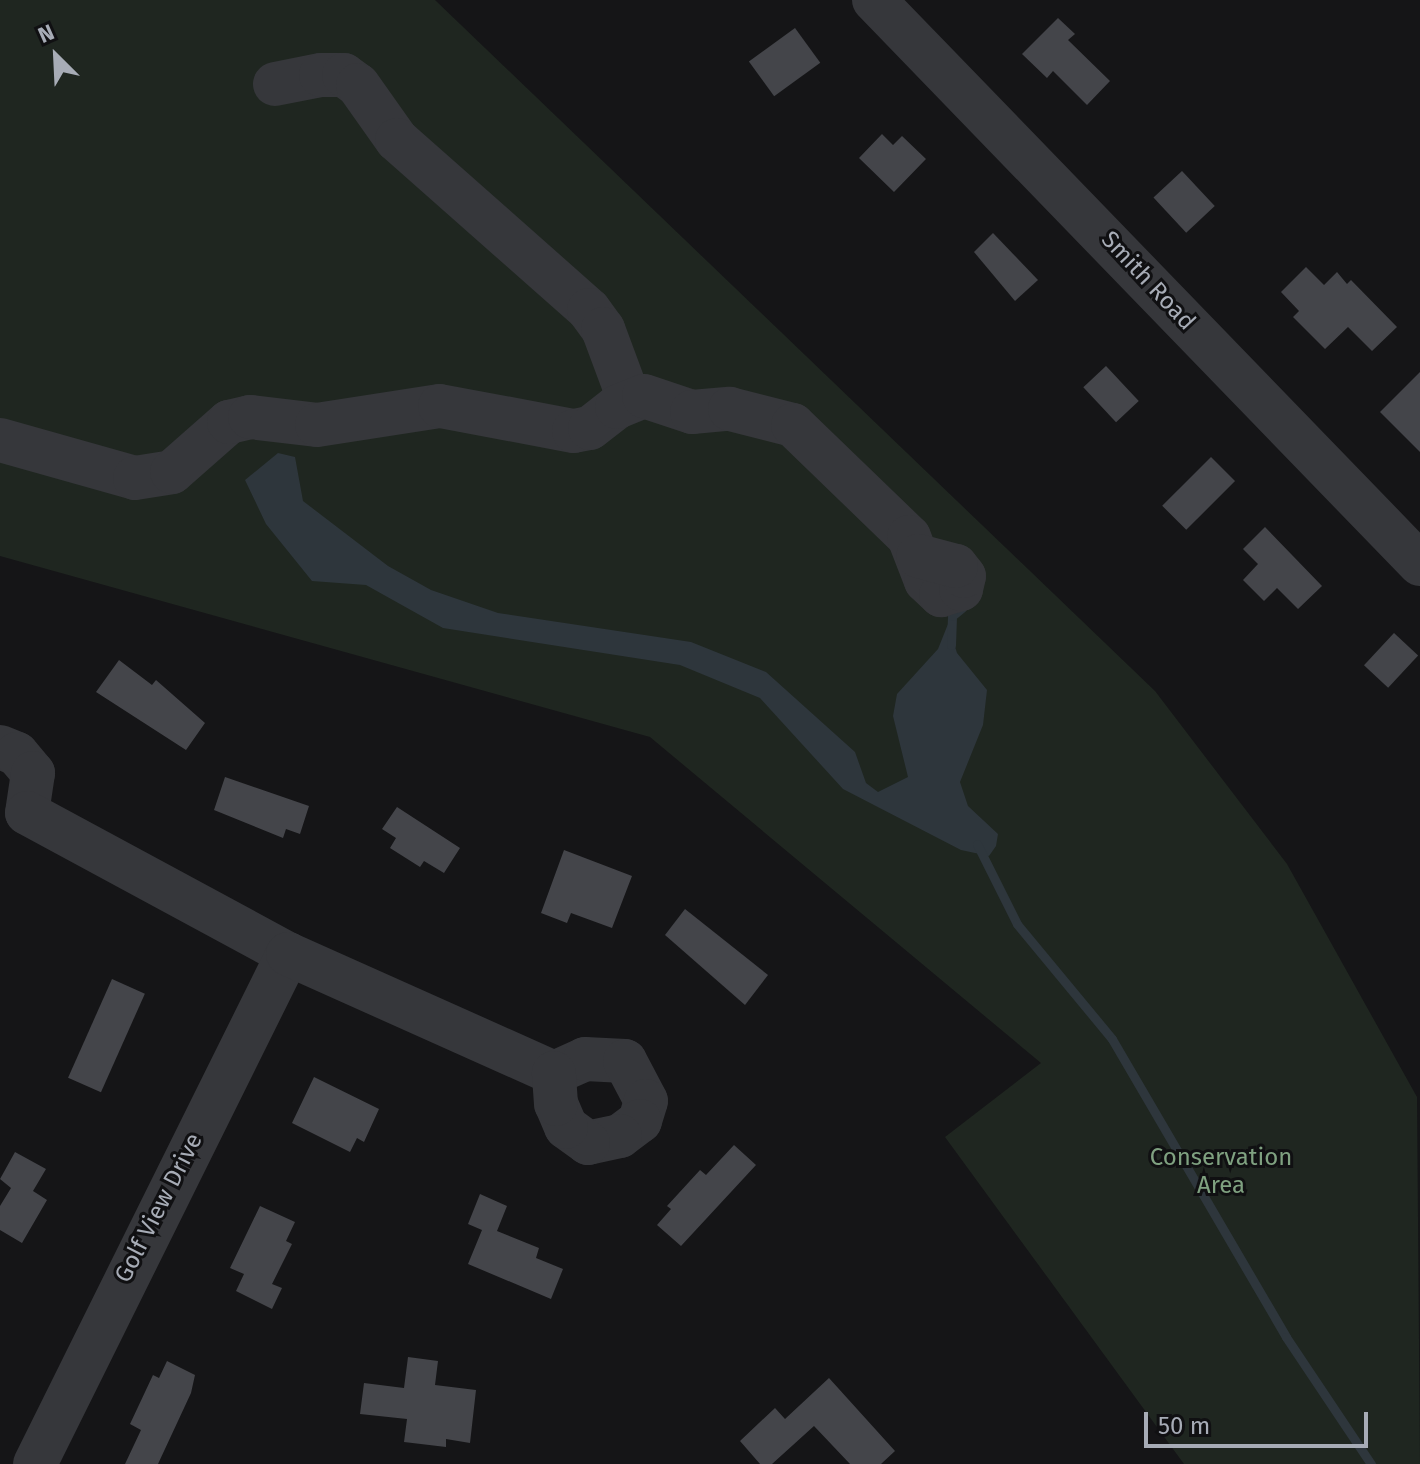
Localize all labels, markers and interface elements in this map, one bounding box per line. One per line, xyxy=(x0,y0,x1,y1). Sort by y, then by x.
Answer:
north arrow xyxy=(16,16,96,96)
text: N xyxy=(34,18,58,49)
street label: Smith Road xyxy=(1095,226,1201,336)
street label: Golf View Drive xyxy=(109,1129,209,1287)
park label: Conservation Area xyxy=(1150,1144,1292,1200)
scale bar xyxy=(1148,1396,1372,1446)
text: 50 m xyxy=(1158,1412,1210,1440)

